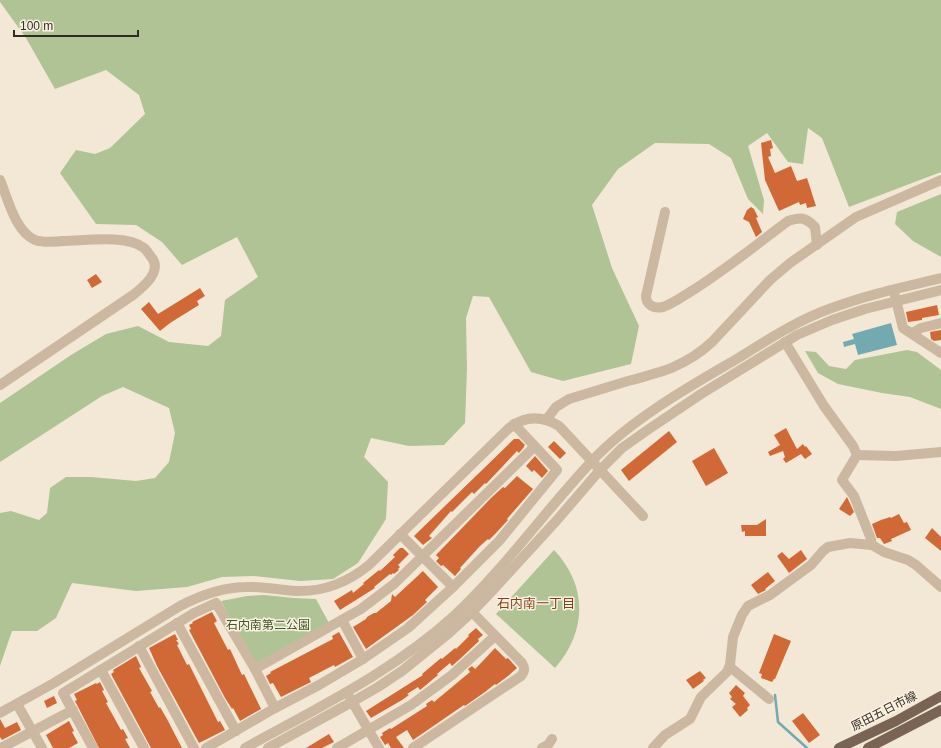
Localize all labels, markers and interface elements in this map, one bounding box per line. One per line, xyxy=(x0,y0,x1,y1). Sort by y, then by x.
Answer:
scale bar xyxy=(14,12,138,38)
text: 100 m xyxy=(20,19,53,33)
district label: 石内南一丁目 xyxy=(497,596,575,611)
park label: 石内南第二公園 xyxy=(226,618,310,632)
street label: 原田五日市線 xyxy=(849,688,919,734)

